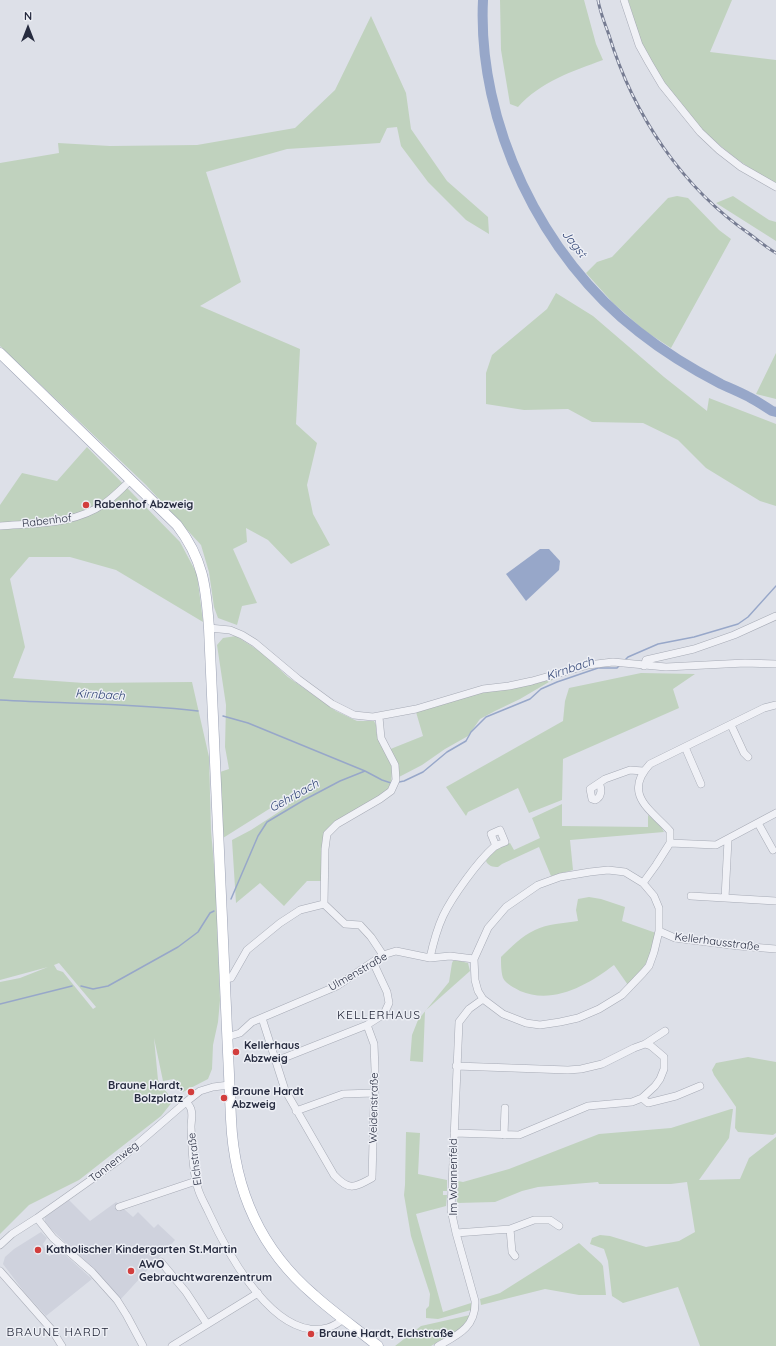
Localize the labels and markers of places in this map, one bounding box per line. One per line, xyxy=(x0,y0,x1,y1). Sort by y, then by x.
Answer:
place label: Rabenhof Abzweig xyxy=(94,498,193,512)
marker: Rabenhof Abzweig xyxy=(81,500,91,510)
place label: Kellerhaus Abzweig xyxy=(244,1039,300,1065)
marker: Kellerhaus Abzweig xyxy=(231,1047,241,1057)
place label: Braune Hardt, Bolzplatz xyxy=(108,1079,183,1105)
place label: Braune Hardt Abzweig xyxy=(232,1085,304,1111)
marker: Braune Hardt, Bolzplatz xyxy=(186,1087,196,1097)
marker: Braune Hardt Abzweig xyxy=(219,1093,229,1103)
place label: Katholischer Kindergarten St.Martin xyxy=(46,1243,237,1257)
marker: Katholischer Kindergarten St.Martin xyxy=(33,1245,43,1255)
place label: AWO Gebrauchtwarenzentrum xyxy=(139,1258,272,1284)
marker: AWO Gebrauchtwarenzentrum xyxy=(126,1266,136,1276)
place label: Braune Hardt, Elchstraße xyxy=(319,1327,454,1341)
marker: Braune Hardt, Elchstraße xyxy=(306,1329,316,1339)

